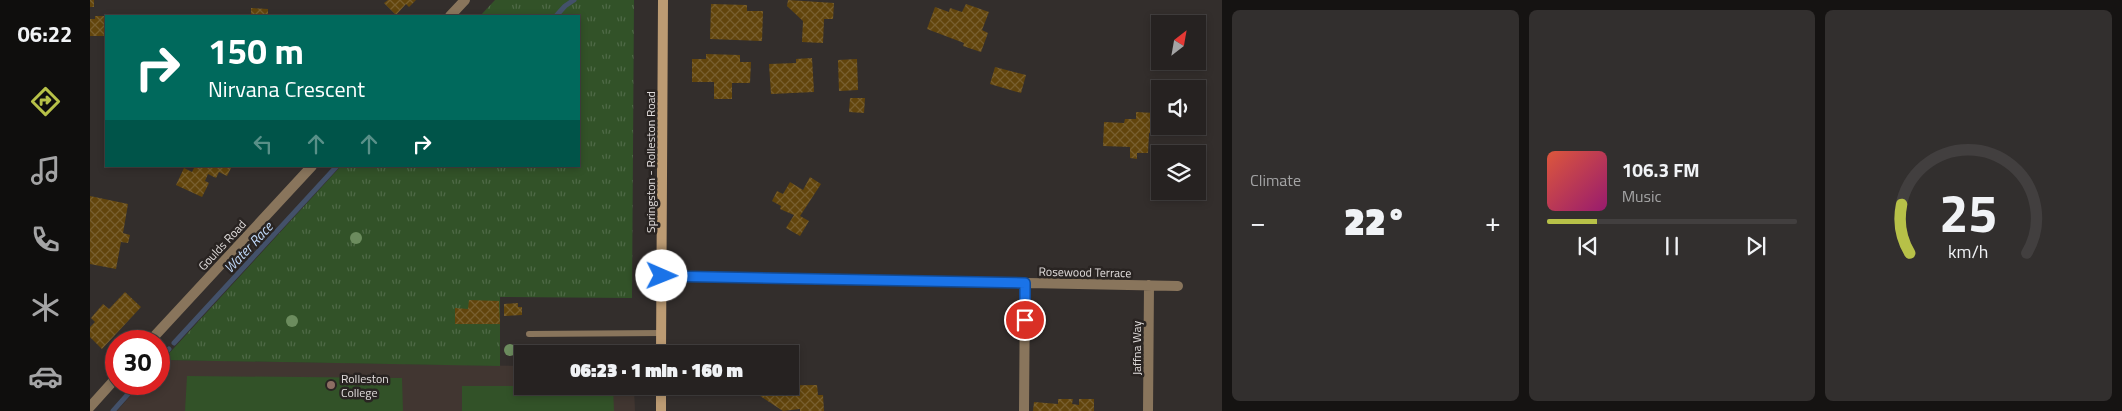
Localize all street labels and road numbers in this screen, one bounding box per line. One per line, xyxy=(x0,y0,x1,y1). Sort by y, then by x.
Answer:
street label: Springston - Rolleston Road xyxy=(641,91,660,233)
street label: Goulds Road xyxy=(193,215,251,275)
street label: Rosewood Terrace xyxy=(1038,262,1132,282)
street label: Jaffna Way xyxy=(1127,320,1146,375)

